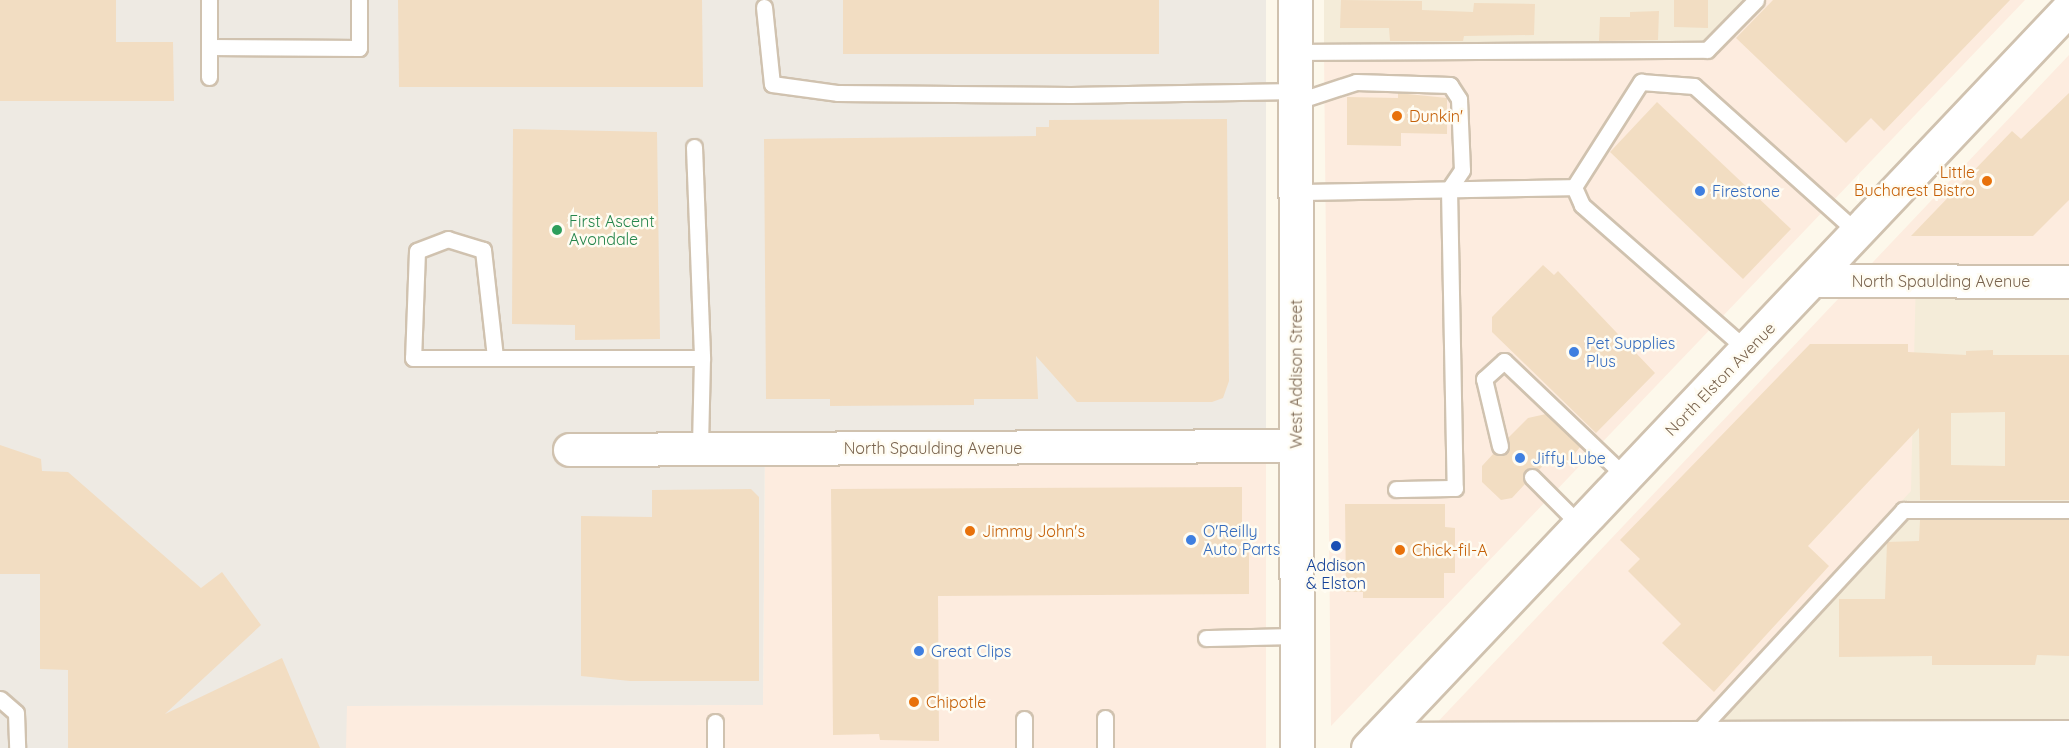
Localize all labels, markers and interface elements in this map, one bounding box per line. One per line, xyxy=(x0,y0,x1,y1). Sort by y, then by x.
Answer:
place label: Dunkin' xyxy=(1409,106,1463,126)
marker: Dunkin' xyxy=(1390,109,1404,123)
place label: Little Bucharest Bistro xyxy=(1854,162,1975,200)
marker: Little Bucharest Bistro xyxy=(1980,174,1994,188)
place label: Firestone xyxy=(1712,181,1780,201)
marker: Firestone xyxy=(1693,184,1707,198)
place label: First Ascent Avondale xyxy=(569,211,655,249)
marker: First Ascent Avondale xyxy=(550,223,564,237)
street label: North Spaulding Avenue xyxy=(1852,271,2030,291)
street label: West Addison Street xyxy=(1286,299,1306,449)
street label: North Elston Avenue xyxy=(1661,318,1779,440)
place label: Pet Supplies Plus xyxy=(1586,333,1675,371)
marker: Pet Supplies Plus xyxy=(1567,345,1581,359)
street label: North Spaulding Avenue xyxy=(844,438,1022,458)
place label: Jiffy Lube xyxy=(1532,448,1606,468)
marker: Jiffy Lube xyxy=(1513,451,1527,465)
place label: Jimmy John's xyxy=(982,521,1085,541)
place label: O'Reilly Auto Parts xyxy=(1203,521,1280,559)
marker: Jimmy John's xyxy=(963,524,977,538)
marker: O'Reilly Auto Parts xyxy=(1184,533,1198,547)
marker: Addison & Elston xyxy=(1329,539,1343,553)
place label: Chick-fil-A xyxy=(1412,540,1487,560)
marker: Chick-fil-A xyxy=(1393,543,1407,557)
place label: Addison & Elston xyxy=(1306,555,1366,593)
place label: Great Clips xyxy=(931,641,1011,661)
marker: Great Clips xyxy=(912,644,926,658)
place label: Chipotle xyxy=(926,692,986,712)
marker: Chipotle xyxy=(907,695,921,709)

